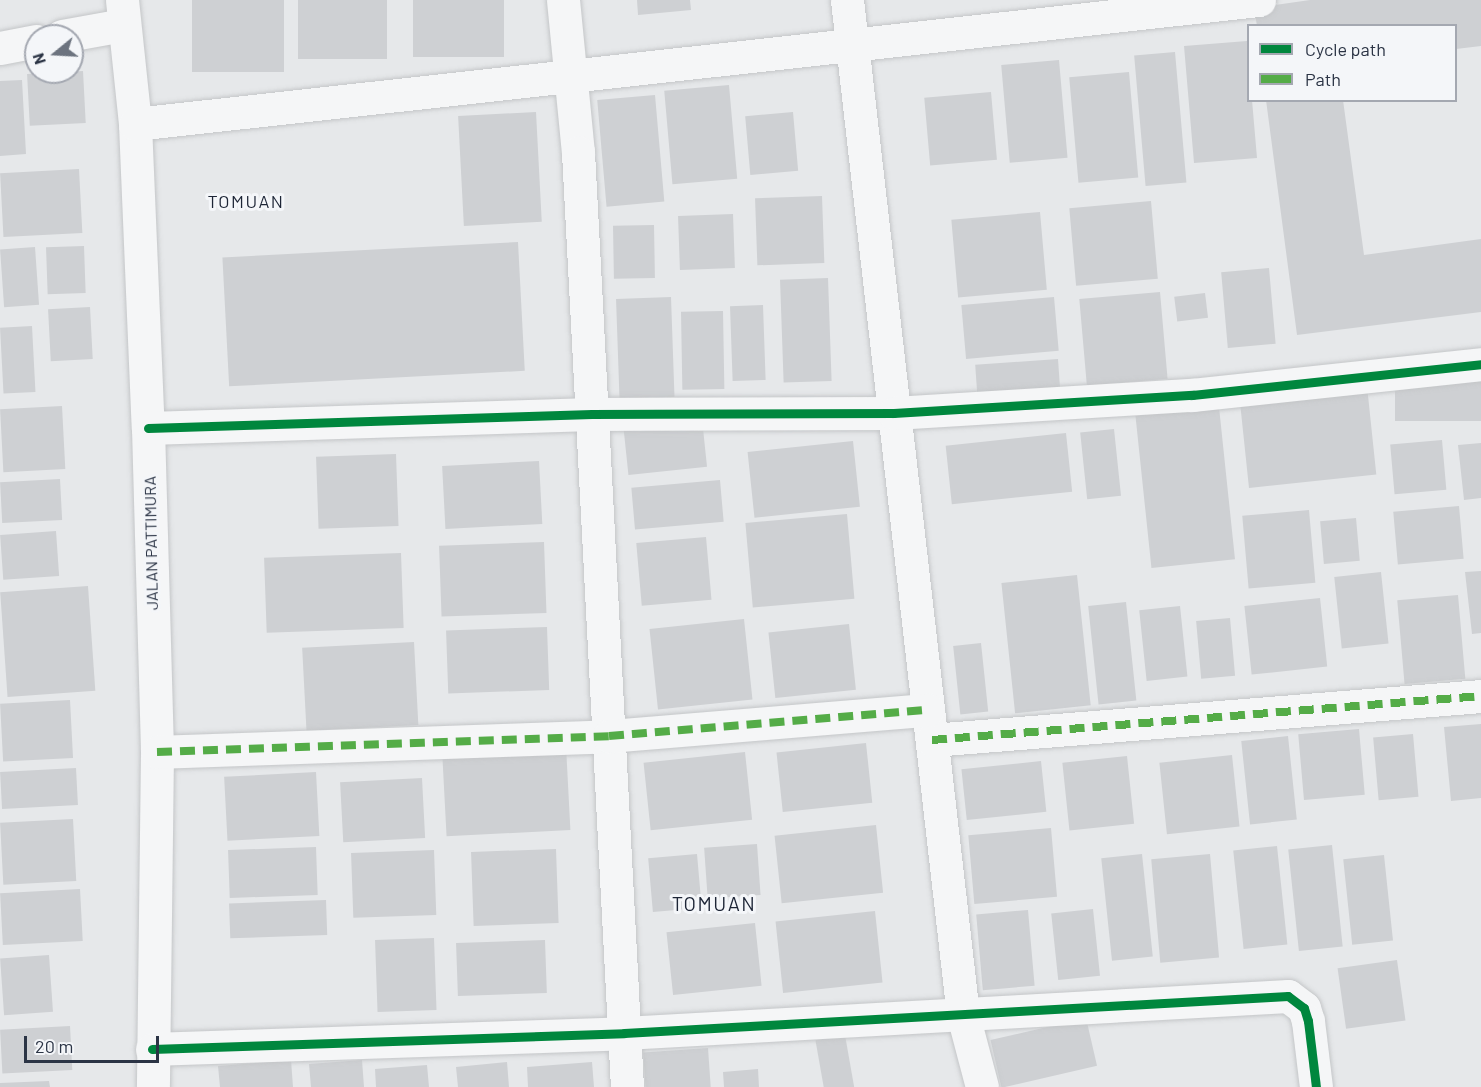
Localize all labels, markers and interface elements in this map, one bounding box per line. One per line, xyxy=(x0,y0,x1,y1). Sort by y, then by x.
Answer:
north arrow xyxy=(24,24,84,84)
legend xyxy=(1247,24,1457,102)
text: Cycle path xyxy=(1305,38,1386,60)
text: N xyxy=(28,51,49,67)
text: Path xyxy=(1305,68,1341,90)
district label: TOMUAN xyxy=(207,190,285,212)
street label: JALAN PATTIMURA xyxy=(140,476,162,610)
district label: TOMUAN xyxy=(672,891,756,915)
scale bar xyxy=(27,1024,162,1062)
text: 20 m xyxy=(35,1035,73,1057)

